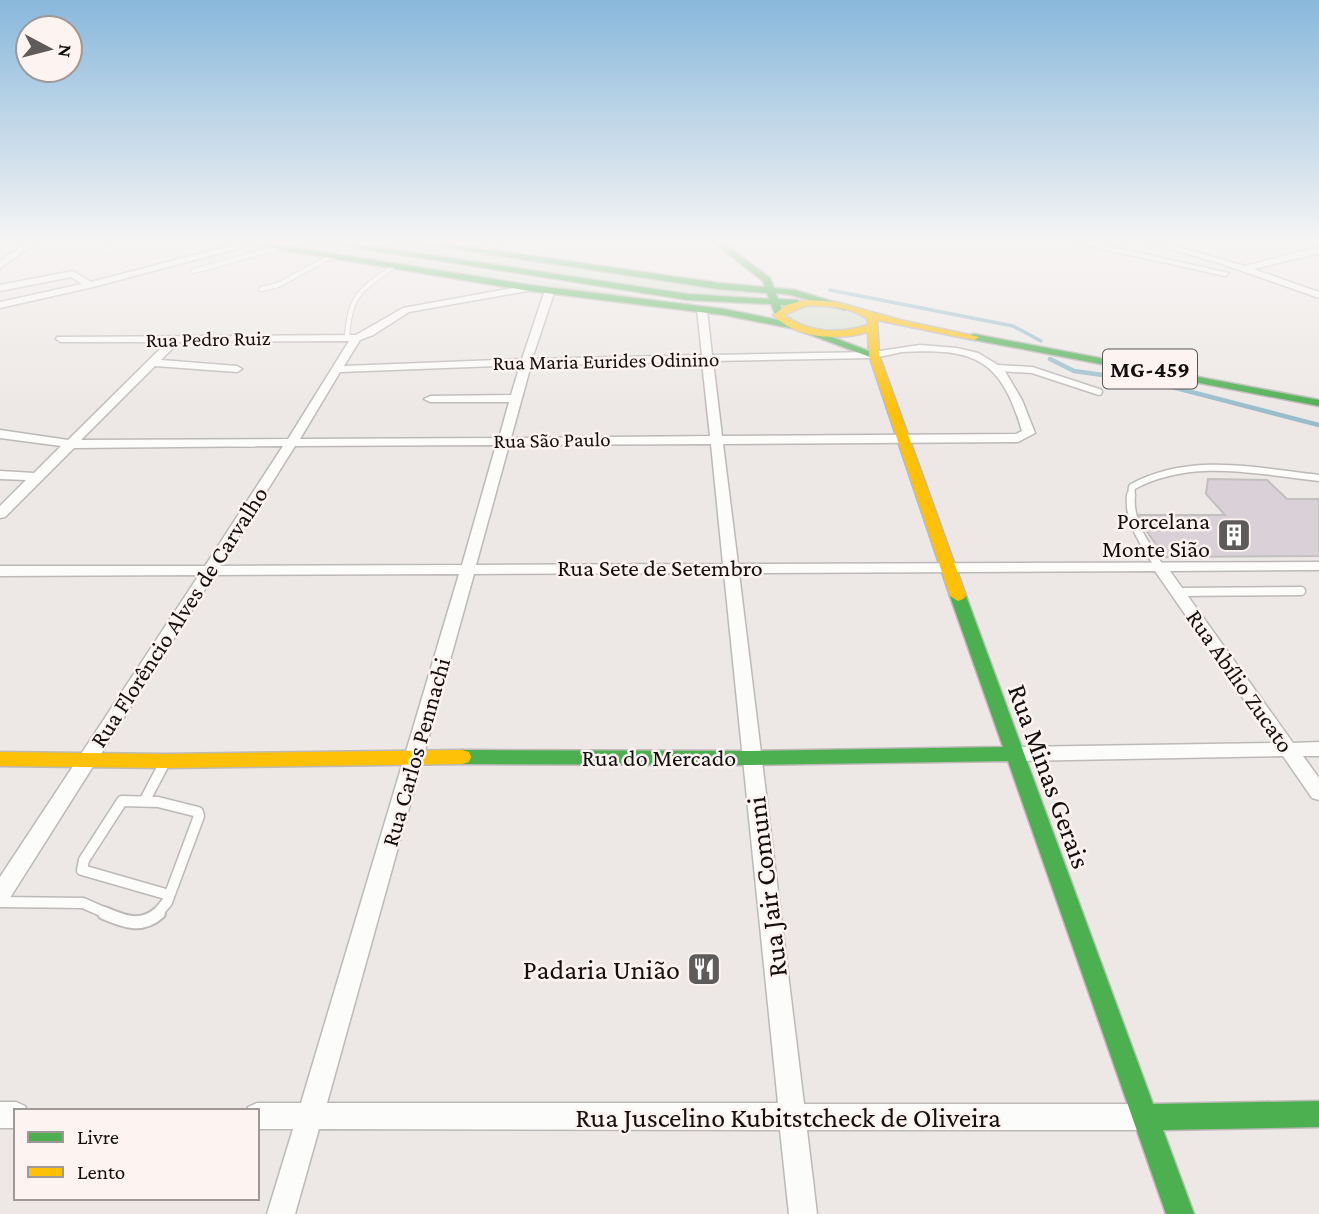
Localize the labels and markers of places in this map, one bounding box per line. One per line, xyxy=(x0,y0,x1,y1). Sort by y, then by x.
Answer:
place label: Porcelana Monte Sião xyxy=(1102,507,1210,562)
building icon: Porcelana Monte Sião xyxy=(1215,516,1253,554)
restaurant icon: Padaria União xyxy=(685,950,723,988)
place label: Padaria União xyxy=(523,954,680,985)

